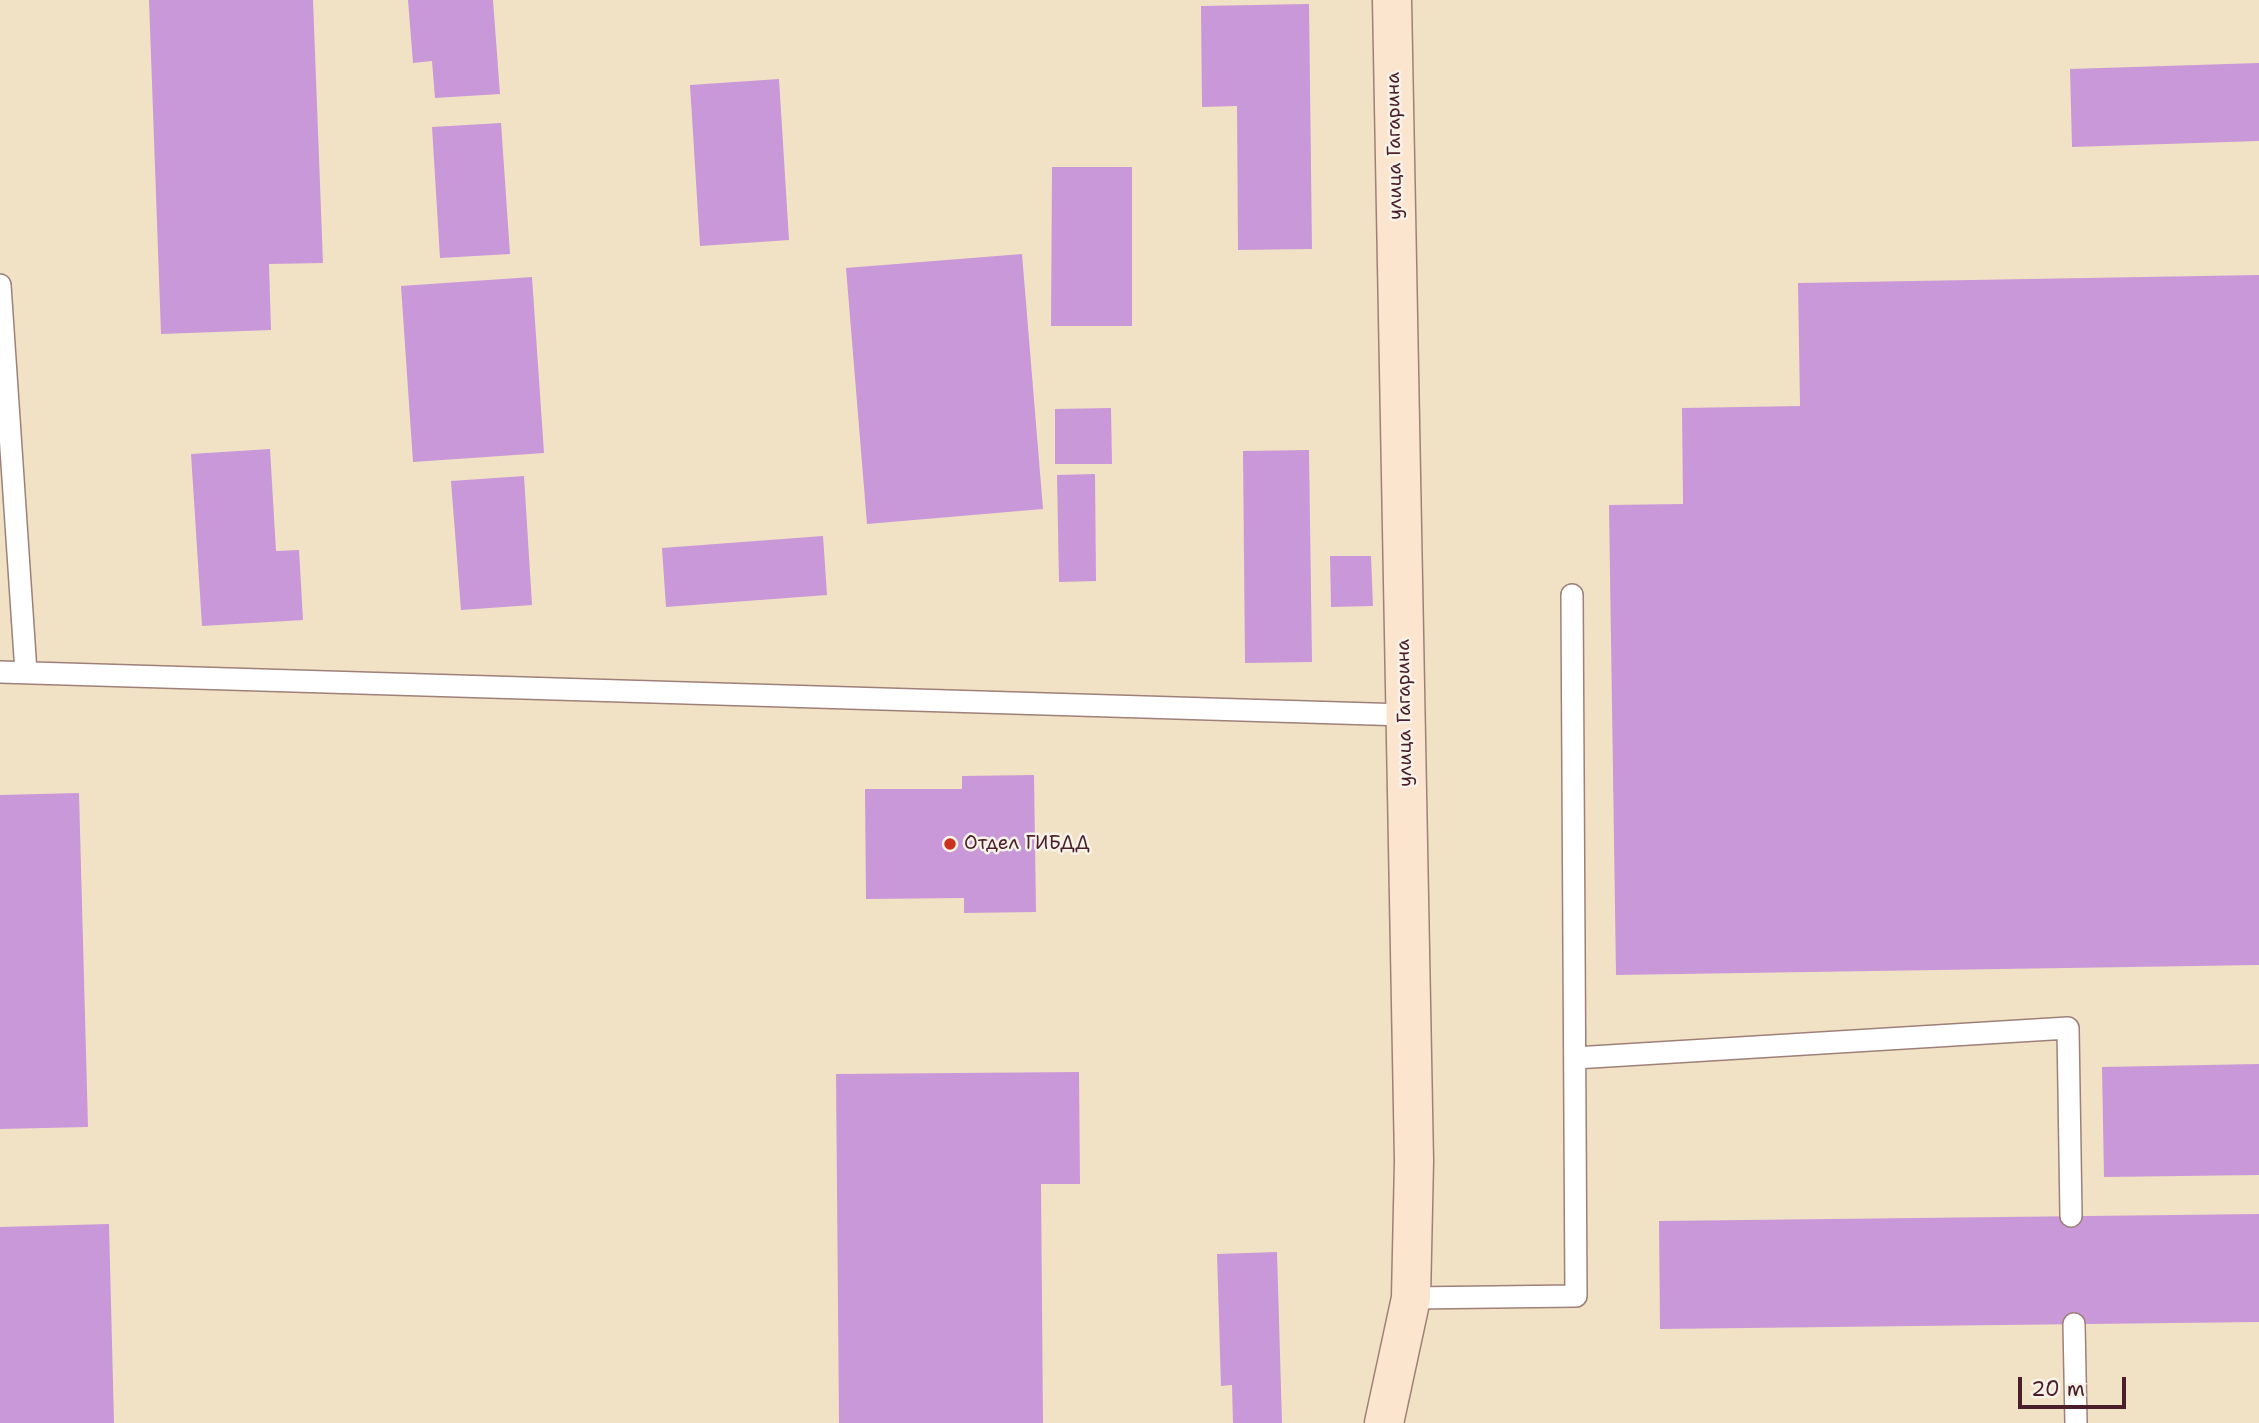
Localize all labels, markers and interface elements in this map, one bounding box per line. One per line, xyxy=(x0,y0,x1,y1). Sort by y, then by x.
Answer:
street label: улица Гагарина xyxy=(1382,72,1408,220)
street label: улица Гагарина xyxy=(1392,639,1418,787)
place label: Отдел ГИБДД xyxy=(964,833,1090,855)
marker: Отдел ГИБДД xyxy=(942,836,958,852)
scale bar xyxy=(2021,1364,2130,1408)
text: 20 m xyxy=(2031,1375,2085,1403)

